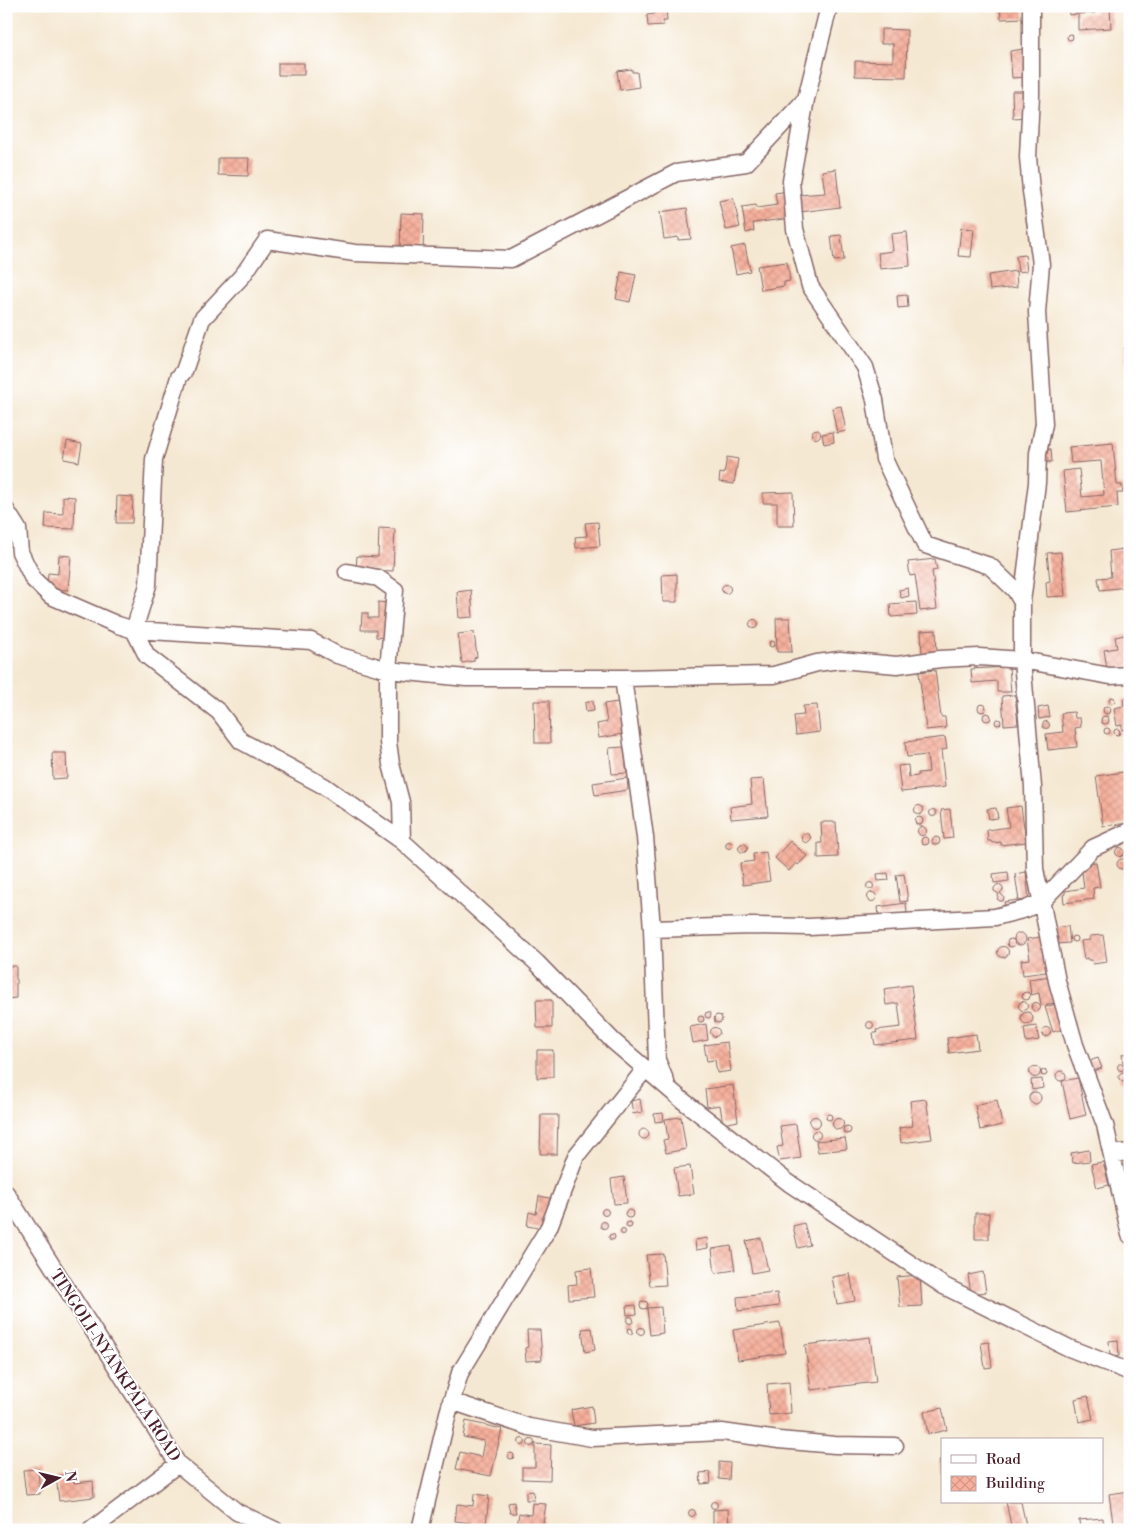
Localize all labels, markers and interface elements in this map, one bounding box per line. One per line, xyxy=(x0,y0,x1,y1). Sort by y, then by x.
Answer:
street label: TINGOLI-NYANKPALA ROAD xyxy=(46,1266,185,1465)
legend xyxy=(941,1438,1104,1504)
text: Road xyxy=(986,1450,1021,1469)
north arrow xyxy=(32,1454,82,1504)
text: N xyxy=(60,1470,80,1483)
text: Building xyxy=(985,1474,1045,1493)

